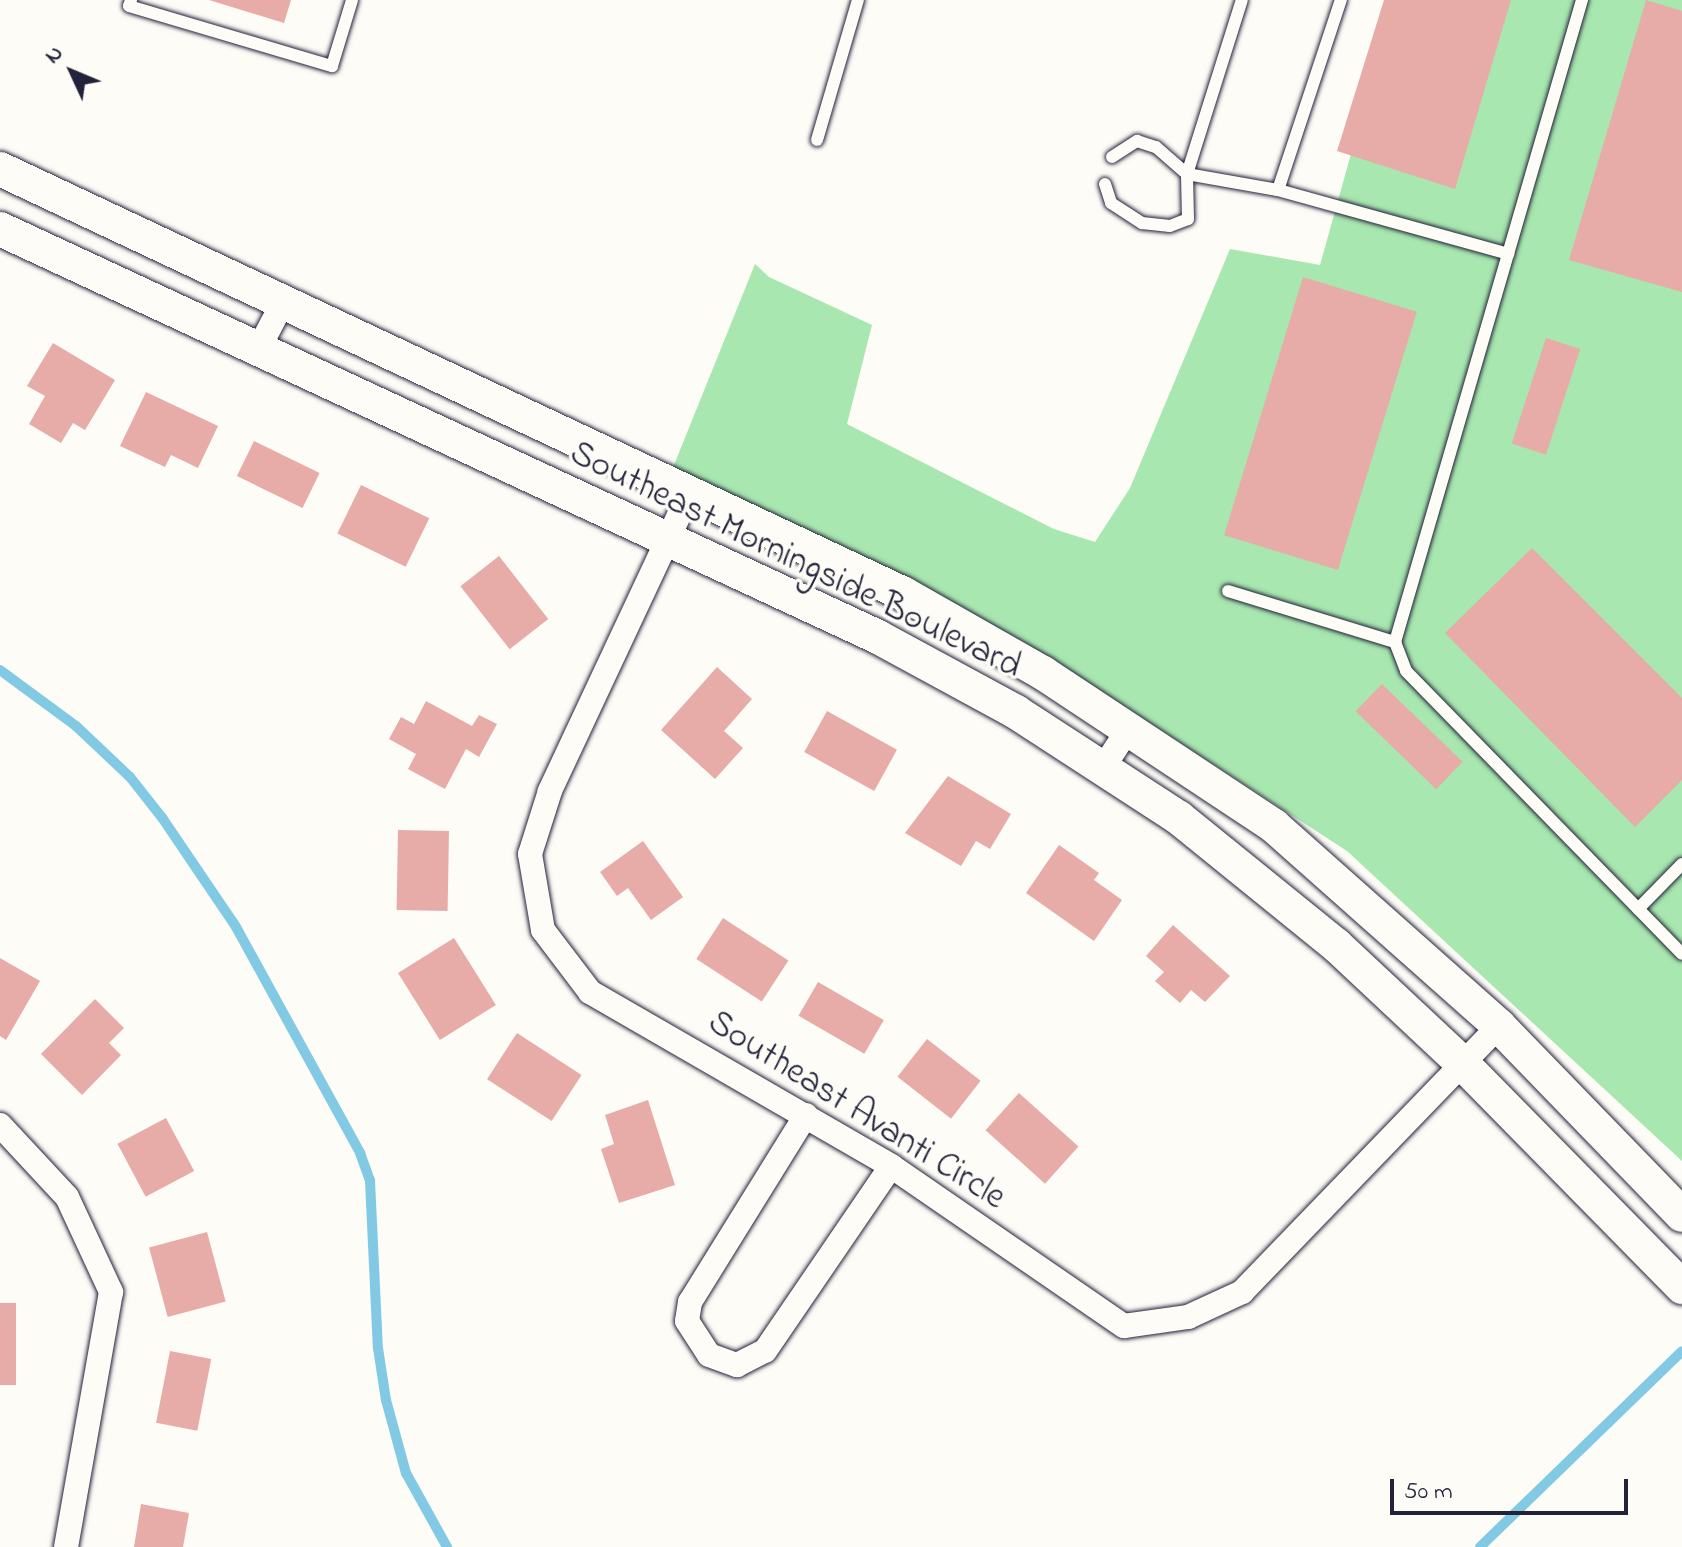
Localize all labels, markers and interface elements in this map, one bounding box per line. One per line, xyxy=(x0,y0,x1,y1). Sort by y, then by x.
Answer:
north arrow xyxy=(32,32,112,112)
text: N xyxy=(38,39,71,72)
street label: Southeast Morningside Boulevard xyxy=(562,433,1028,689)
street label: Southeast Avanti Circle xyxy=(699,1002,1013,1220)
scale bar xyxy=(1394,1463,1632,1513)
text: 50 m xyxy=(1404,1475,1453,1510)

